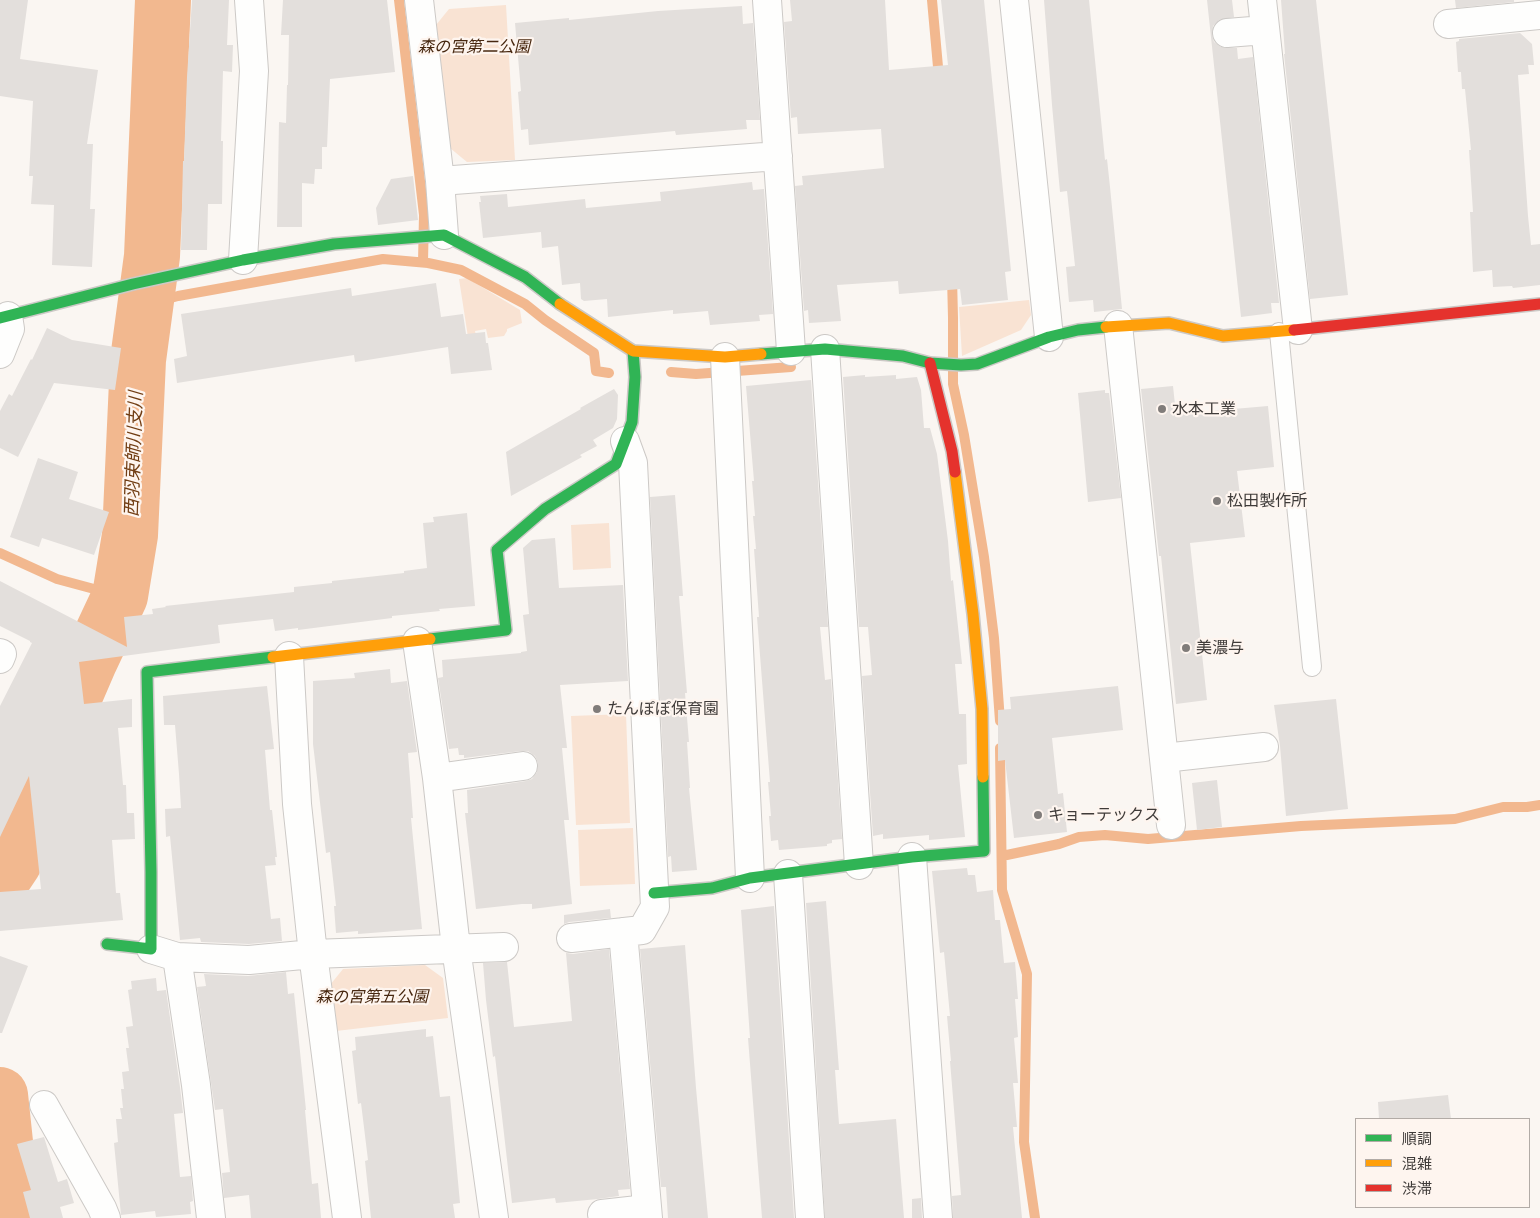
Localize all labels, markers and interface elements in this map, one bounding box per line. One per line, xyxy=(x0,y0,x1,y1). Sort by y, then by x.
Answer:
park label: 森の宮第二公園 xyxy=(418,37,530,57)
water label: 西羽束師川支川 xyxy=(121,391,147,517)
place label: 水本工業 xyxy=(1172,399,1236,419)
marker: 水本工業 xyxy=(1156,403,1168,415)
place label: 松田製作所 xyxy=(1227,491,1307,511)
marker: 松田製作所 xyxy=(1211,495,1223,507)
place label: 美濃与 xyxy=(1196,638,1244,658)
marker: 美濃与 xyxy=(1180,642,1192,654)
place label: たんぽぽ保育園 xyxy=(607,699,719,719)
marker: たんぽぽ保育園 xyxy=(591,703,603,715)
place label: キョーテックス xyxy=(1048,805,1160,825)
marker: キョーテックス xyxy=(1032,809,1044,821)
park label: 森の宮第五公園 xyxy=(316,987,428,1007)
legend xyxy=(1355,1118,1530,1208)
text: 順調 xyxy=(1402,1128,1432,1148)
text: 混雑 xyxy=(1402,1153,1432,1173)
text: 渋滞 xyxy=(1402,1178,1432,1198)

